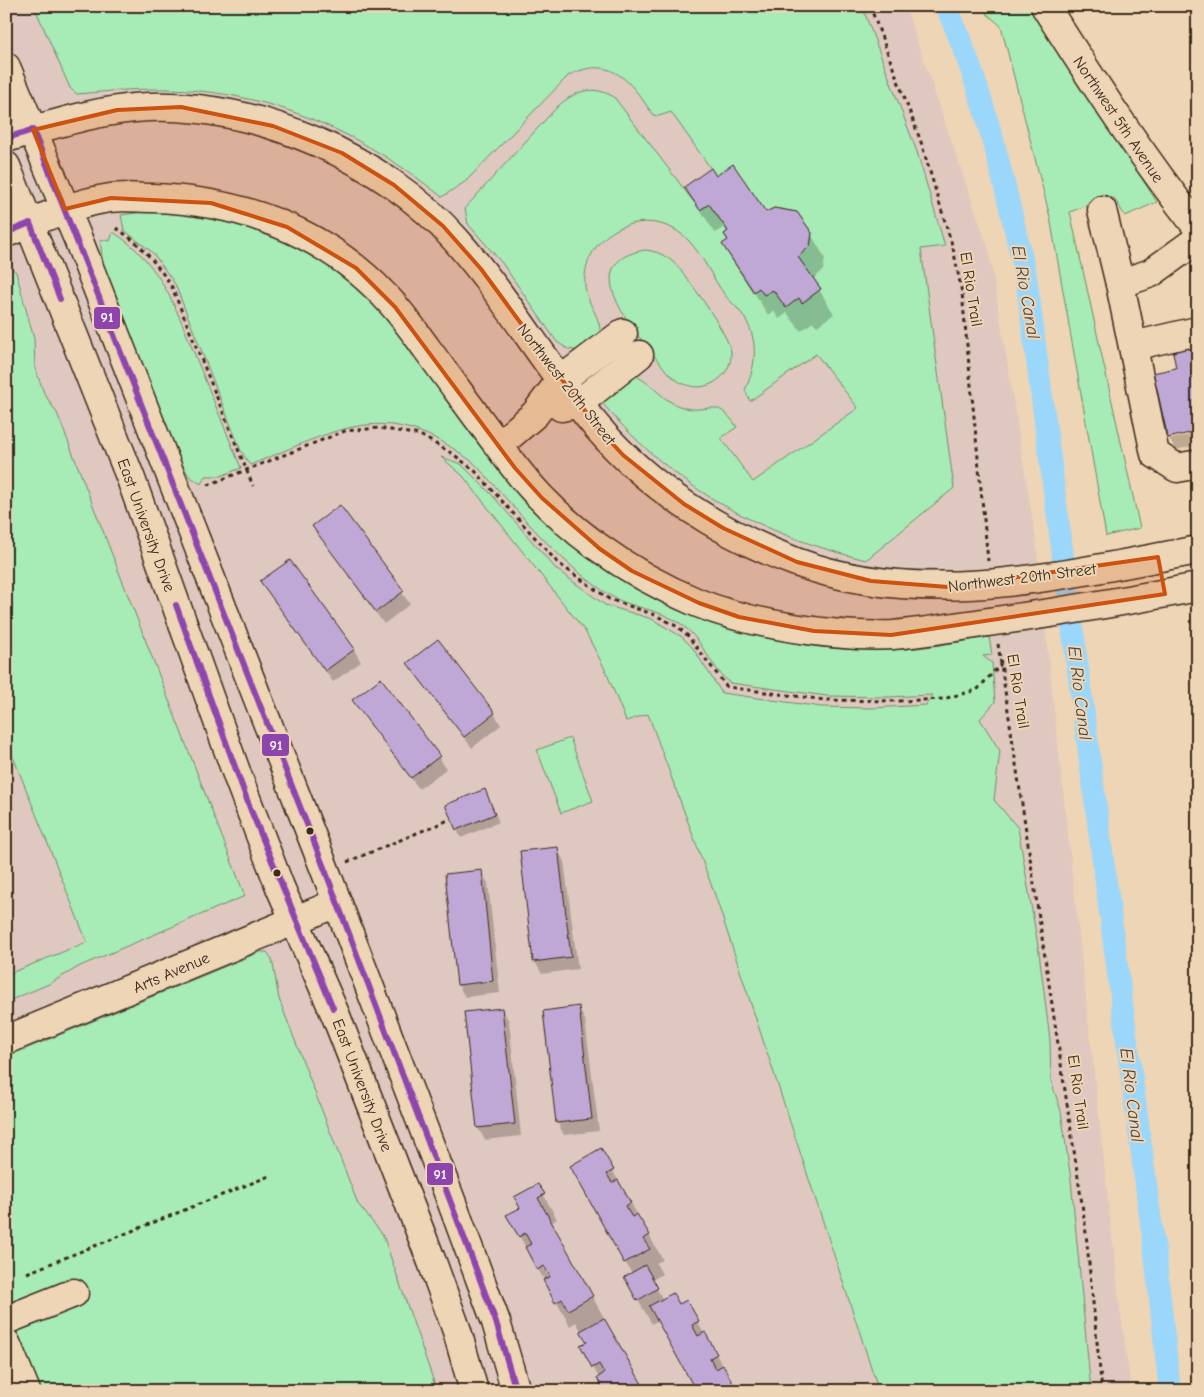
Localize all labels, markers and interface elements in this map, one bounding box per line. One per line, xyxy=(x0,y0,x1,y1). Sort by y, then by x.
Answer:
street label: Northwest 5th Avenue xyxy=(1069,53,1167,186)
water label: El Rio Canal xyxy=(1007,244,1044,342)
street label: El Rio Trail xyxy=(956,251,986,328)
line badge: 91 xyxy=(93,306,121,330)
text: 91 xyxy=(101,309,113,326)
street label: Northwest 20th Street xyxy=(513,320,619,449)
street label: East University Drive xyxy=(114,456,179,594)
street label: Northwest 20th Street xyxy=(947,560,1098,596)
water label: El Rio Canal xyxy=(1063,645,1096,742)
street label: El Rio Trail xyxy=(1003,653,1033,730)
line badge: 91 xyxy=(261,733,290,757)
text: 91 xyxy=(270,737,282,754)
unlabelled marker xyxy=(305,826,315,836)
unlabelled marker xyxy=(272,868,282,878)
street label: Arts Avenue xyxy=(131,949,212,997)
street label: East University Drive xyxy=(328,1017,396,1154)
water label: El Rio Canal xyxy=(1115,1047,1148,1144)
street label: El Rio Trail xyxy=(1064,1054,1092,1131)
line badge: 91 xyxy=(426,1162,454,1186)
text: 91 xyxy=(434,1166,446,1183)

